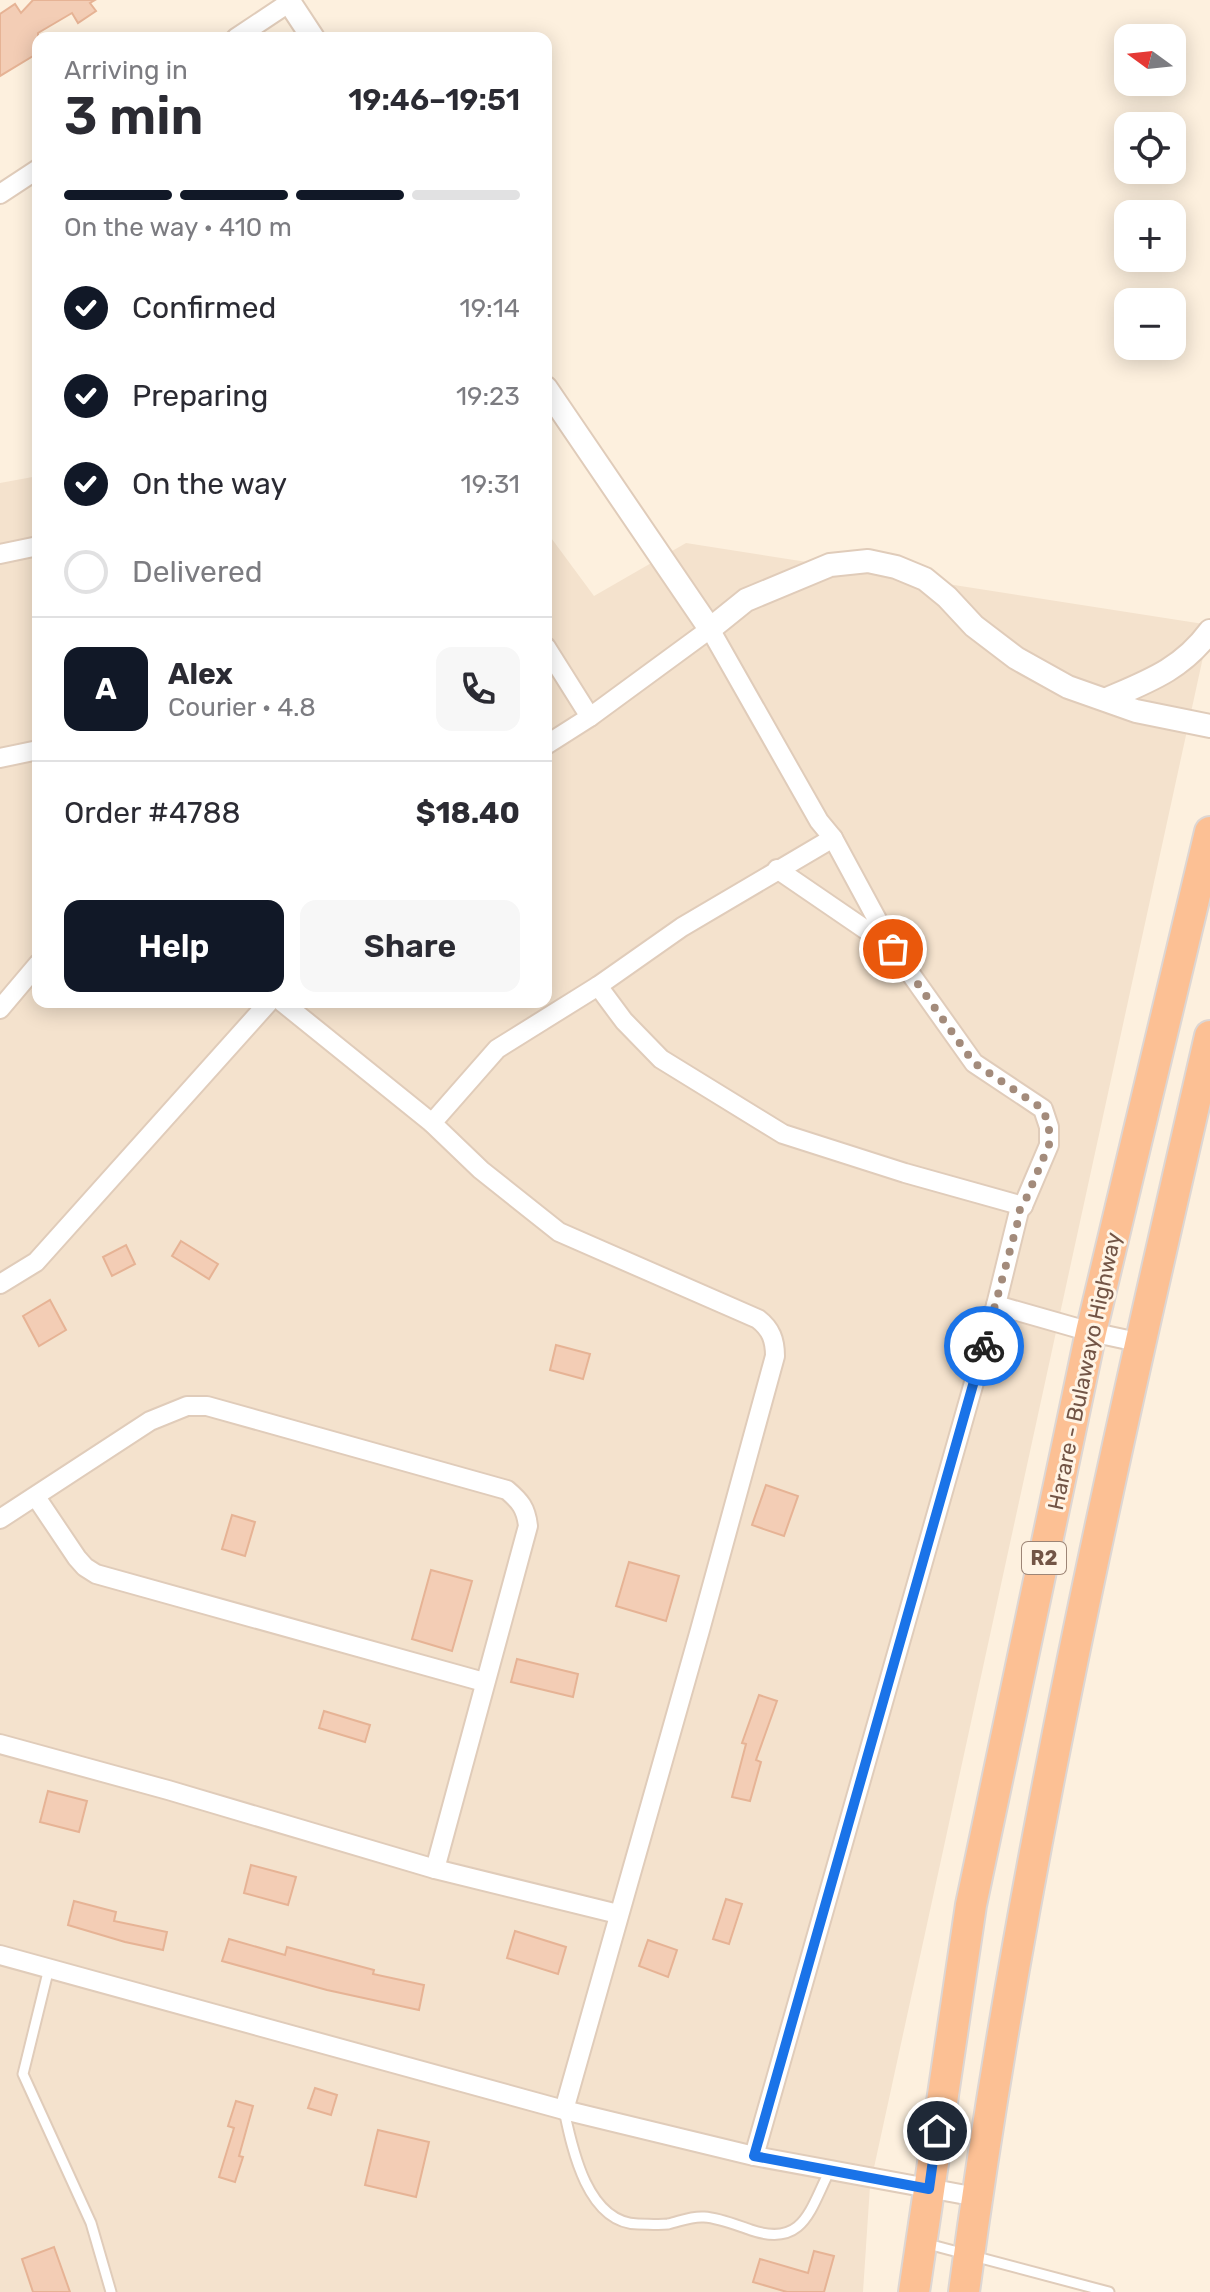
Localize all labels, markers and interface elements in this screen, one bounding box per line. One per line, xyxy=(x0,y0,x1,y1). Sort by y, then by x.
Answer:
north arrow xyxy=(1114,24,1186,96)
map controls xyxy=(1114,24,1186,360)
text: Arriving in xyxy=(64,55,188,86)
text: 19:46–19:51 xyxy=(348,82,520,118)
text: 3 min xyxy=(64,85,203,147)
button: locate xyxy=(1114,112,1186,184)
button: + xyxy=(1114,200,1186,272)
text: On the way · 410 m xyxy=(64,212,292,243)
icon: check xyxy=(64,286,108,330)
button: − xyxy=(1114,288,1186,360)
text: Confirmed xyxy=(132,290,276,326)
text: 19:14 xyxy=(460,293,520,324)
icon: check xyxy=(64,374,108,418)
text: Preparing xyxy=(132,378,268,414)
text: 19:23 xyxy=(456,381,520,412)
icon: check xyxy=(64,462,108,506)
text: On the way xyxy=(132,466,287,502)
text: 19:31 xyxy=(461,469,520,500)
text: Delivered xyxy=(132,554,263,590)
button: phone xyxy=(436,647,520,731)
text: Alex xyxy=(168,656,233,692)
text: A xyxy=(95,671,117,707)
text: Courier · 4.8 xyxy=(168,692,316,723)
text: Order #4788 xyxy=(64,795,241,831)
text: $18.40 xyxy=(416,795,520,831)
button: Help xyxy=(64,900,284,992)
button: Share xyxy=(300,900,520,992)
pin xyxy=(859,915,927,983)
icon: bag xyxy=(871,927,915,971)
street label: Harare - Bulawayo Highway xyxy=(1042,1230,1127,1512)
courier xyxy=(944,1306,1024,1386)
icon: bike xyxy=(962,1324,1006,1368)
road number: R2 xyxy=(1022,1542,1066,1574)
pin xyxy=(903,2097,971,2165)
icon: home xyxy=(915,2109,959,2153)

